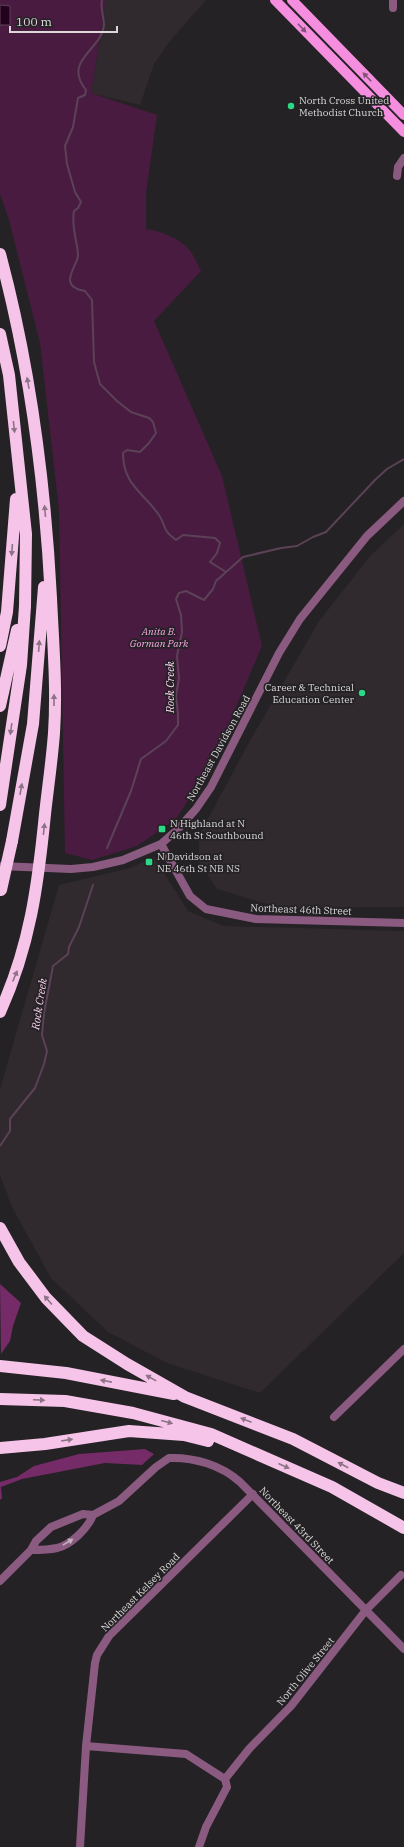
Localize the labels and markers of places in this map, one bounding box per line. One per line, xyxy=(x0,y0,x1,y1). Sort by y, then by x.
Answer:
place label: North Cross United Methodist Church xyxy=(299,94,389,119)
marker: North Cross United Methodist Church xyxy=(286,101,296,111)
place label: Career & Technical Education Center xyxy=(265,681,355,706)
marker: Career & Technical Education Center xyxy=(357,688,367,698)
place label: N Highland at N 46th St Southbound xyxy=(170,817,264,842)
marker: N Highland at N 46th St Southbound xyxy=(157,824,167,834)
place label: N Davidson at NE 46th St NB NS xyxy=(157,850,240,875)
marker: N Davidson at NE 46th St NB NS xyxy=(144,857,154,867)

